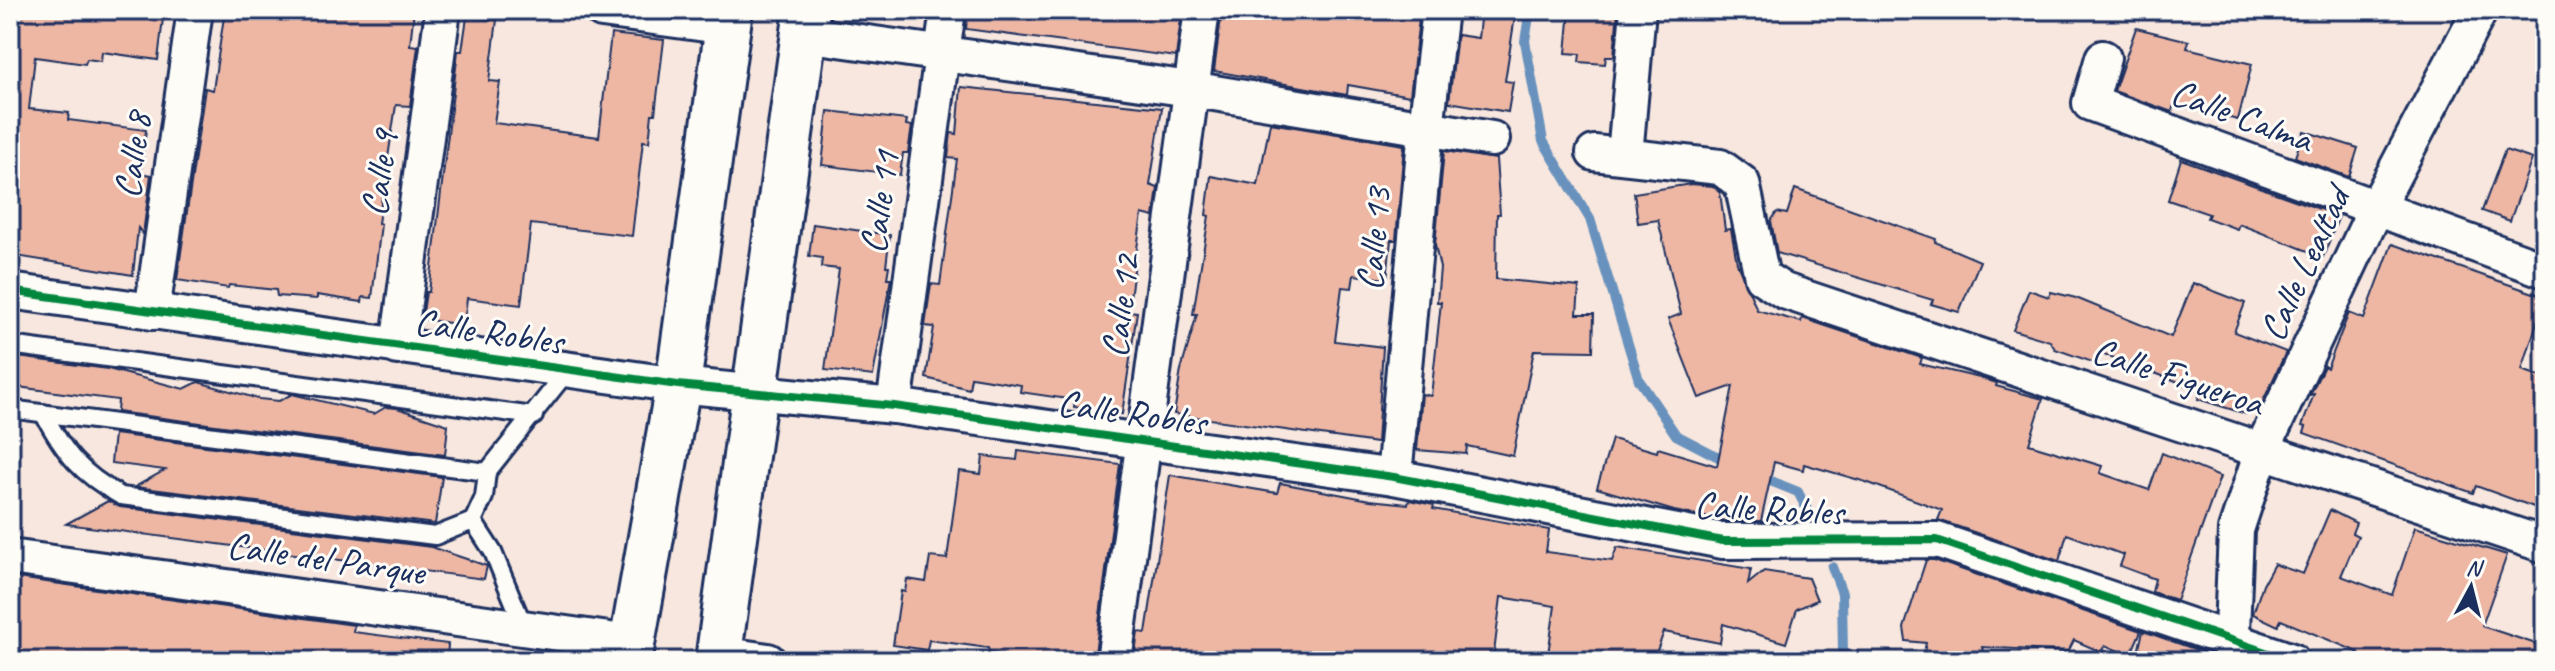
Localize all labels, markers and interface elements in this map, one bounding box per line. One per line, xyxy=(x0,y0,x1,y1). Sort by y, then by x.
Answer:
street label: Calle Calma xyxy=(2165,68,2321,164)
street label: Calle 8 xyxy=(103,105,162,201)
street label: Calle 9 xyxy=(350,124,409,219)
street label: Calle 11 xyxy=(849,146,910,256)
street label: Calle Lealtad xyxy=(2249,175,2363,348)
street label: Calle 13 xyxy=(1346,183,1402,292)
street label: Calle 12 xyxy=(1091,249,1150,360)
street label: Calle Robles xyxy=(412,298,569,366)
street label: Calle Figueroa xyxy=(2086,327,2272,427)
street label: Calle Robles xyxy=(1055,379,1212,447)
street label: Calle Robles xyxy=(1693,481,1848,536)
street label: Calle del Parque xyxy=(224,521,430,596)
north arrow xyxy=(2431,547,2511,627)
text: N xyxy=(2465,553,2485,583)

